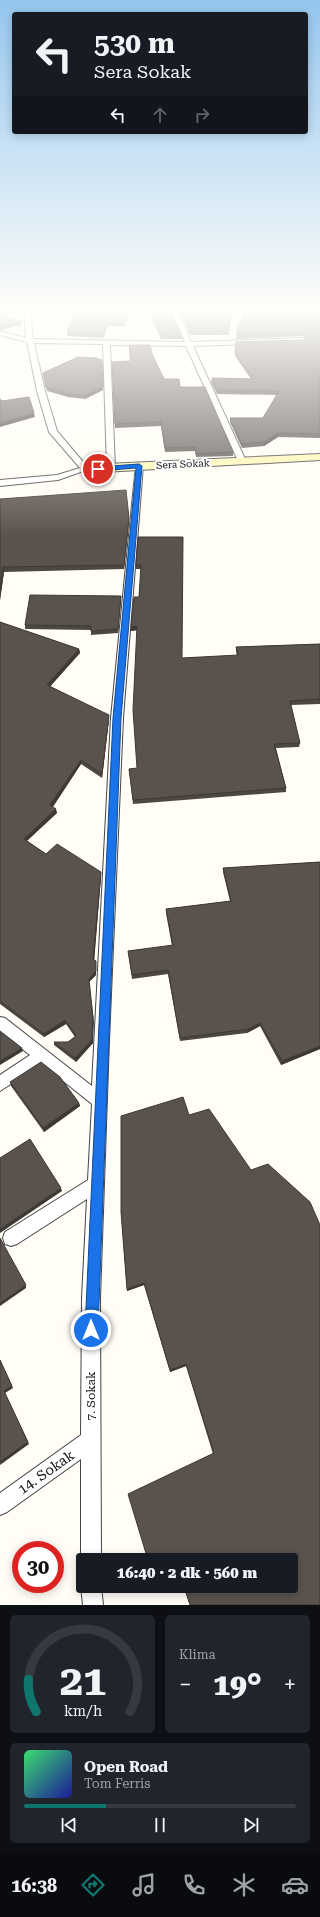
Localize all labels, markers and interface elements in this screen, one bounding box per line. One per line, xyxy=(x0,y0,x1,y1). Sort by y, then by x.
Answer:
text: 530 m xyxy=(94,27,175,60)
icon: left xyxy=(28,28,80,80)
text: Sera Sokak xyxy=(94,61,191,82)
icon: left xyxy=(107,104,129,126)
icon: ahead xyxy=(149,104,171,126)
icon: right xyxy=(191,104,213,126)
pin xyxy=(81,452,115,486)
street label: Sera Sokak xyxy=(156,457,211,471)
icon: arrive xyxy=(87,458,109,480)
position arrow xyxy=(70,1309,112,1351)
street label: 7. Sokak xyxy=(84,1371,98,1421)
street label: 14. Sokak xyxy=(15,1447,77,1497)
speed limit sign: 30 xyxy=(12,1541,64,1593)
text: 16:40 · 2 dk · 560 m xyxy=(117,1564,257,1582)
text: Klima xyxy=(179,1647,216,1662)
text: 21 xyxy=(59,1656,106,1705)
text: 19° xyxy=(213,1667,262,1702)
text: − xyxy=(179,1672,191,1697)
text: + xyxy=(284,1672,296,1697)
text: km/h xyxy=(63,1703,102,1719)
text: Open Road xyxy=(84,1758,168,1776)
text: Tom Ferris xyxy=(84,1776,150,1791)
icon: previous xyxy=(58,1814,80,1836)
icon: pause xyxy=(149,1814,171,1836)
icon: next xyxy=(240,1814,262,1836)
icon: directions xyxy=(79,1871,107,1899)
icon: music xyxy=(130,1871,158,1899)
icon: phone xyxy=(180,1871,208,1899)
icon: climate xyxy=(230,1871,258,1899)
icon: car xyxy=(281,1871,309,1899)
text: 16:38 xyxy=(11,1875,57,1896)

